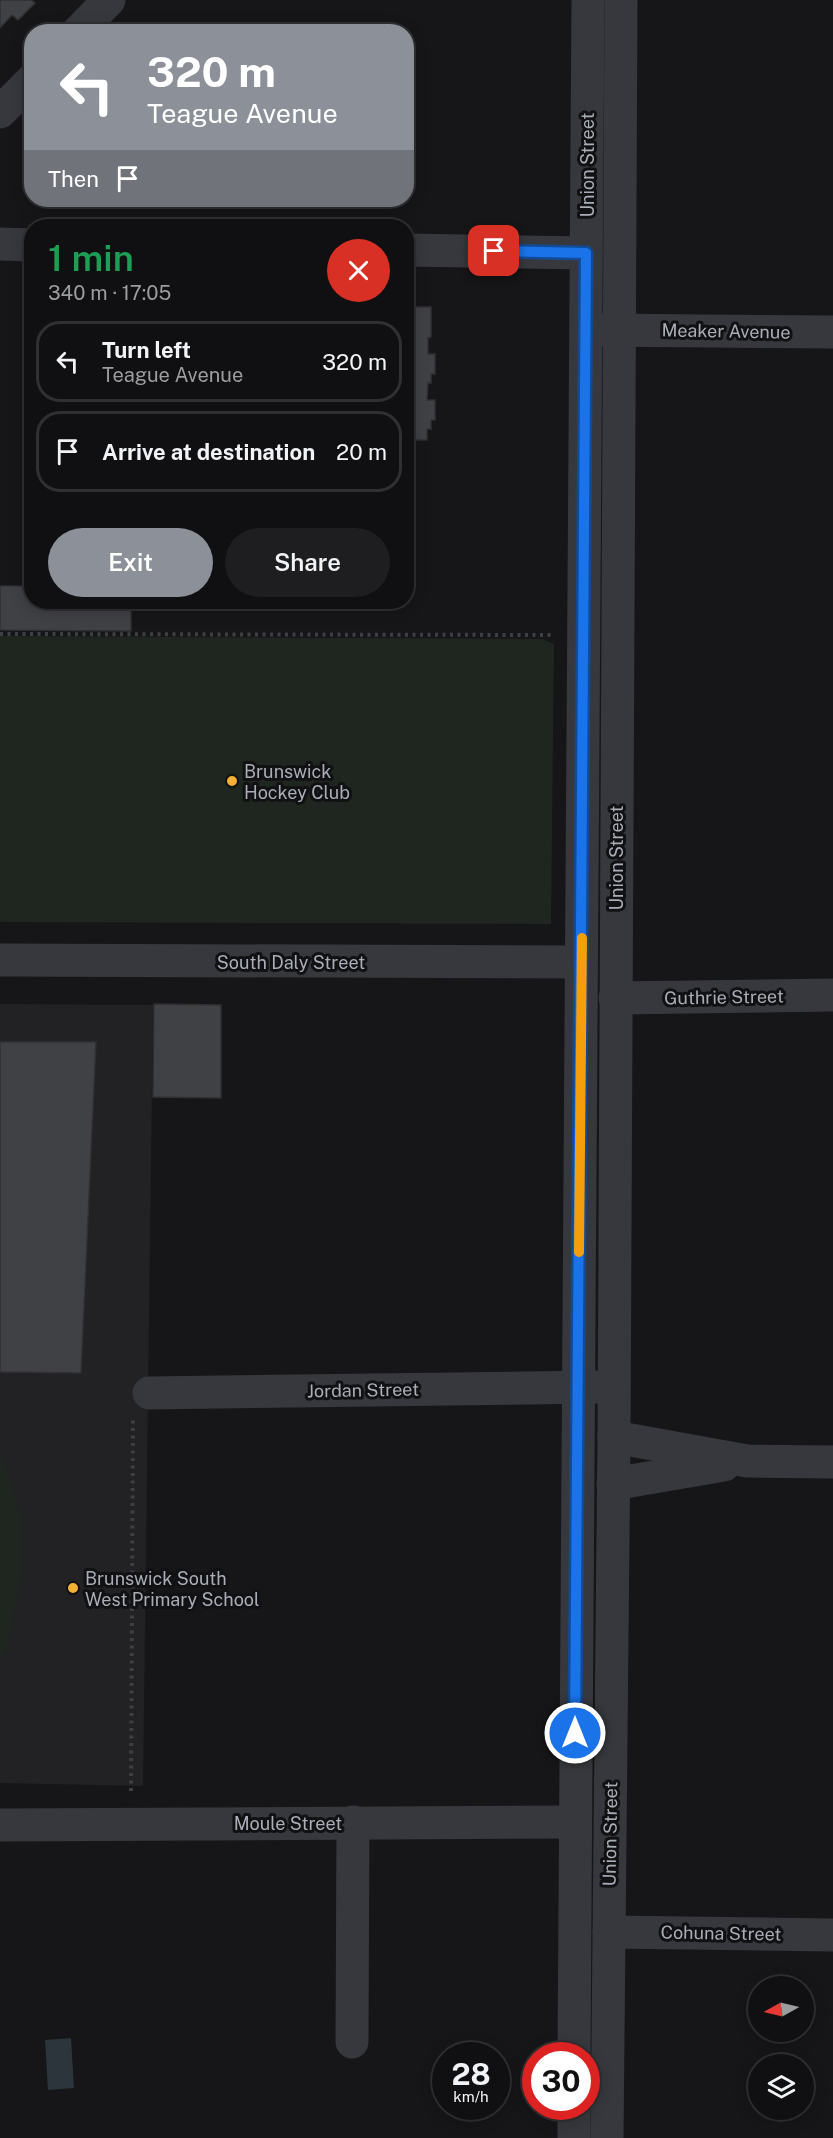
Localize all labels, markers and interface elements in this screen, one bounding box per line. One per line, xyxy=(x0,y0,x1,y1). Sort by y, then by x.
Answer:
text: 320 m xyxy=(147,47,276,96)
icon: left xyxy=(48,48,126,126)
text: Teague Avenue xyxy=(147,97,338,129)
street label: Union Street xyxy=(577,113,598,217)
icon: arrive xyxy=(111,162,144,195)
text: Then xyxy=(48,166,99,192)
pin xyxy=(468,225,519,276)
icon: arrive xyxy=(477,234,510,267)
text: 1 min xyxy=(48,237,134,279)
button: close xyxy=(327,239,390,302)
text: 340 m · 17:05 xyxy=(48,281,171,305)
street label: Meaker Avenue xyxy=(661,319,791,343)
text: Turn left xyxy=(102,337,191,363)
icon: left xyxy=(51,345,84,378)
text: 320 m xyxy=(322,349,387,375)
text: Teague Avenue xyxy=(102,363,243,387)
icon: arrive xyxy=(51,435,84,468)
text: Arrive at destination xyxy=(102,439,315,465)
text: 20 m xyxy=(336,439,387,465)
button: Exit xyxy=(48,528,213,597)
button: Share xyxy=(225,528,390,597)
place label: Brunswick Hockey Club xyxy=(244,761,350,803)
marker: Brunswick Hockey Club xyxy=(225,774,239,788)
street label: Union Street xyxy=(606,806,627,910)
street label: South Daly Street xyxy=(217,952,365,973)
street label: Guthrie Street xyxy=(664,985,784,1009)
street label: Jordan Street xyxy=(307,1379,419,1401)
place label: Brunswick South West Primary School xyxy=(85,1568,259,1610)
marker: Brunswick South West Primary School xyxy=(66,1581,80,1595)
position arrow xyxy=(543,1701,607,1765)
street label: Union Street xyxy=(599,1781,621,1887)
street label: Moule Street xyxy=(234,1813,342,1834)
street label: Cohuna Street xyxy=(660,1921,782,1945)
north arrow xyxy=(748,1976,814,2042)
map controls xyxy=(748,1976,814,2120)
speed limit sign: 30 xyxy=(522,2042,600,2120)
button: layers xyxy=(748,2054,814,2120)
text: 28 xyxy=(451,2056,491,2092)
text: km/h xyxy=(453,2088,489,2105)

